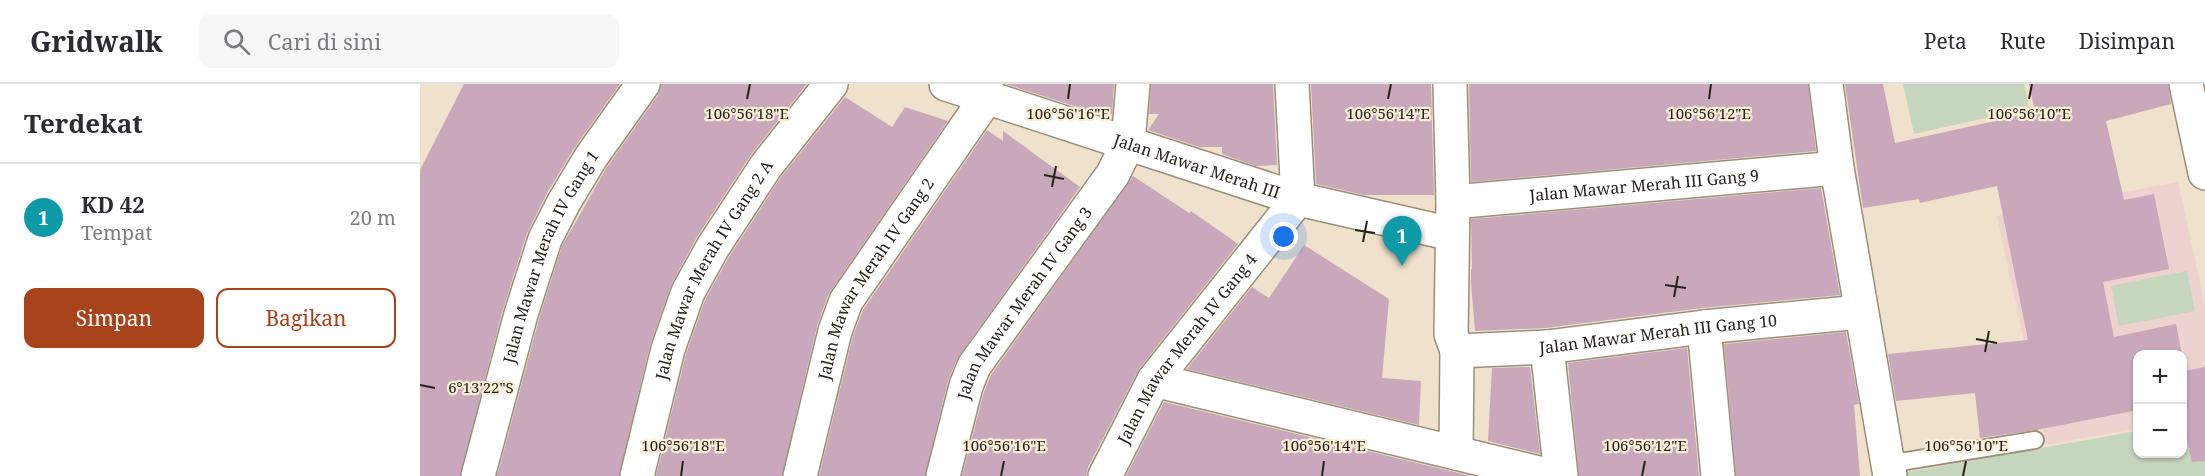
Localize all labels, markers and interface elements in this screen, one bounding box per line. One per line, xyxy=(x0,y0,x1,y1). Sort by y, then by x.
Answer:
search box xyxy=(199,14,619,68)
text: Gridwalk xyxy=(30,22,163,60)
icon: search xyxy=(220,25,253,58)
text: Cari di sini xyxy=(268,26,381,56)
text: Peta xyxy=(1924,27,1967,55)
text: Rute xyxy=(2000,27,2046,55)
text: Disimpan xyxy=(2079,27,2175,55)
text: 106°56'18"E xyxy=(705,103,789,123)
text: 106°56'16"E xyxy=(1026,103,1110,123)
text: 106°56'14"E xyxy=(1346,103,1430,123)
text: 106°56'12"E xyxy=(1667,103,1751,123)
text: 106°56'10"E xyxy=(1987,103,2071,123)
text: Terdekat xyxy=(24,105,143,141)
street label: Jalan Mawar Merah III xyxy=(1110,128,1283,203)
street label: Jalan Mawar Merah IV Gang 1 xyxy=(497,146,604,366)
street label: Jalan Mawar Merah IV Gang 2 A xyxy=(650,155,778,383)
street label: Jalan Mawar Merah III Gang 9 xyxy=(1528,164,1760,206)
street label: Jalan Mawar Merah IV Gang 2 xyxy=(812,173,939,383)
text: KD 42 xyxy=(81,189,145,219)
street label: Jalan Mawar Merah IV Gang 3 xyxy=(952,202,1097,403)
text: 1 xyxy=(38,204,49,231)
text: 20 m xyxy=(350,204,396,231)
pin: 1 xyxy=(1382,216,1422,266)
text: Tempat xyxy=(81,219,152,246)
your location xyxy=(1269,222,1298,251)
street label: Jalan Mawar Merah IV Gang 4 xyxy=(1112,249,1262,449)
button: Simpan xyxy=(24,288,204,348)
button: Bagikan xyxy=(216,288,396,348)
street label: Jalan Mawar Merah III Gang 10 xyxy=(1538,309,1778,358)
map controls xyxy=(2133,350,2187,458)
button: + xyxy=(2133,350,2187,404)
text: 6°13'22"S xyxy=(448,377,514,397)
button: − xyxy=(2133,404,2187,458)
text: 106°56'18"E xyxy=(641,435,725,455)
text: 106°56'16"E xyxy=(962,435,1046,455)
text: 106°56'14"E xyxy=(1282,435,1366,455)
text: 106°56'12"E xyxy=(1603,435,1687,455)
text: 106°56'10"E xyxy=(1924,435,2008,455)

